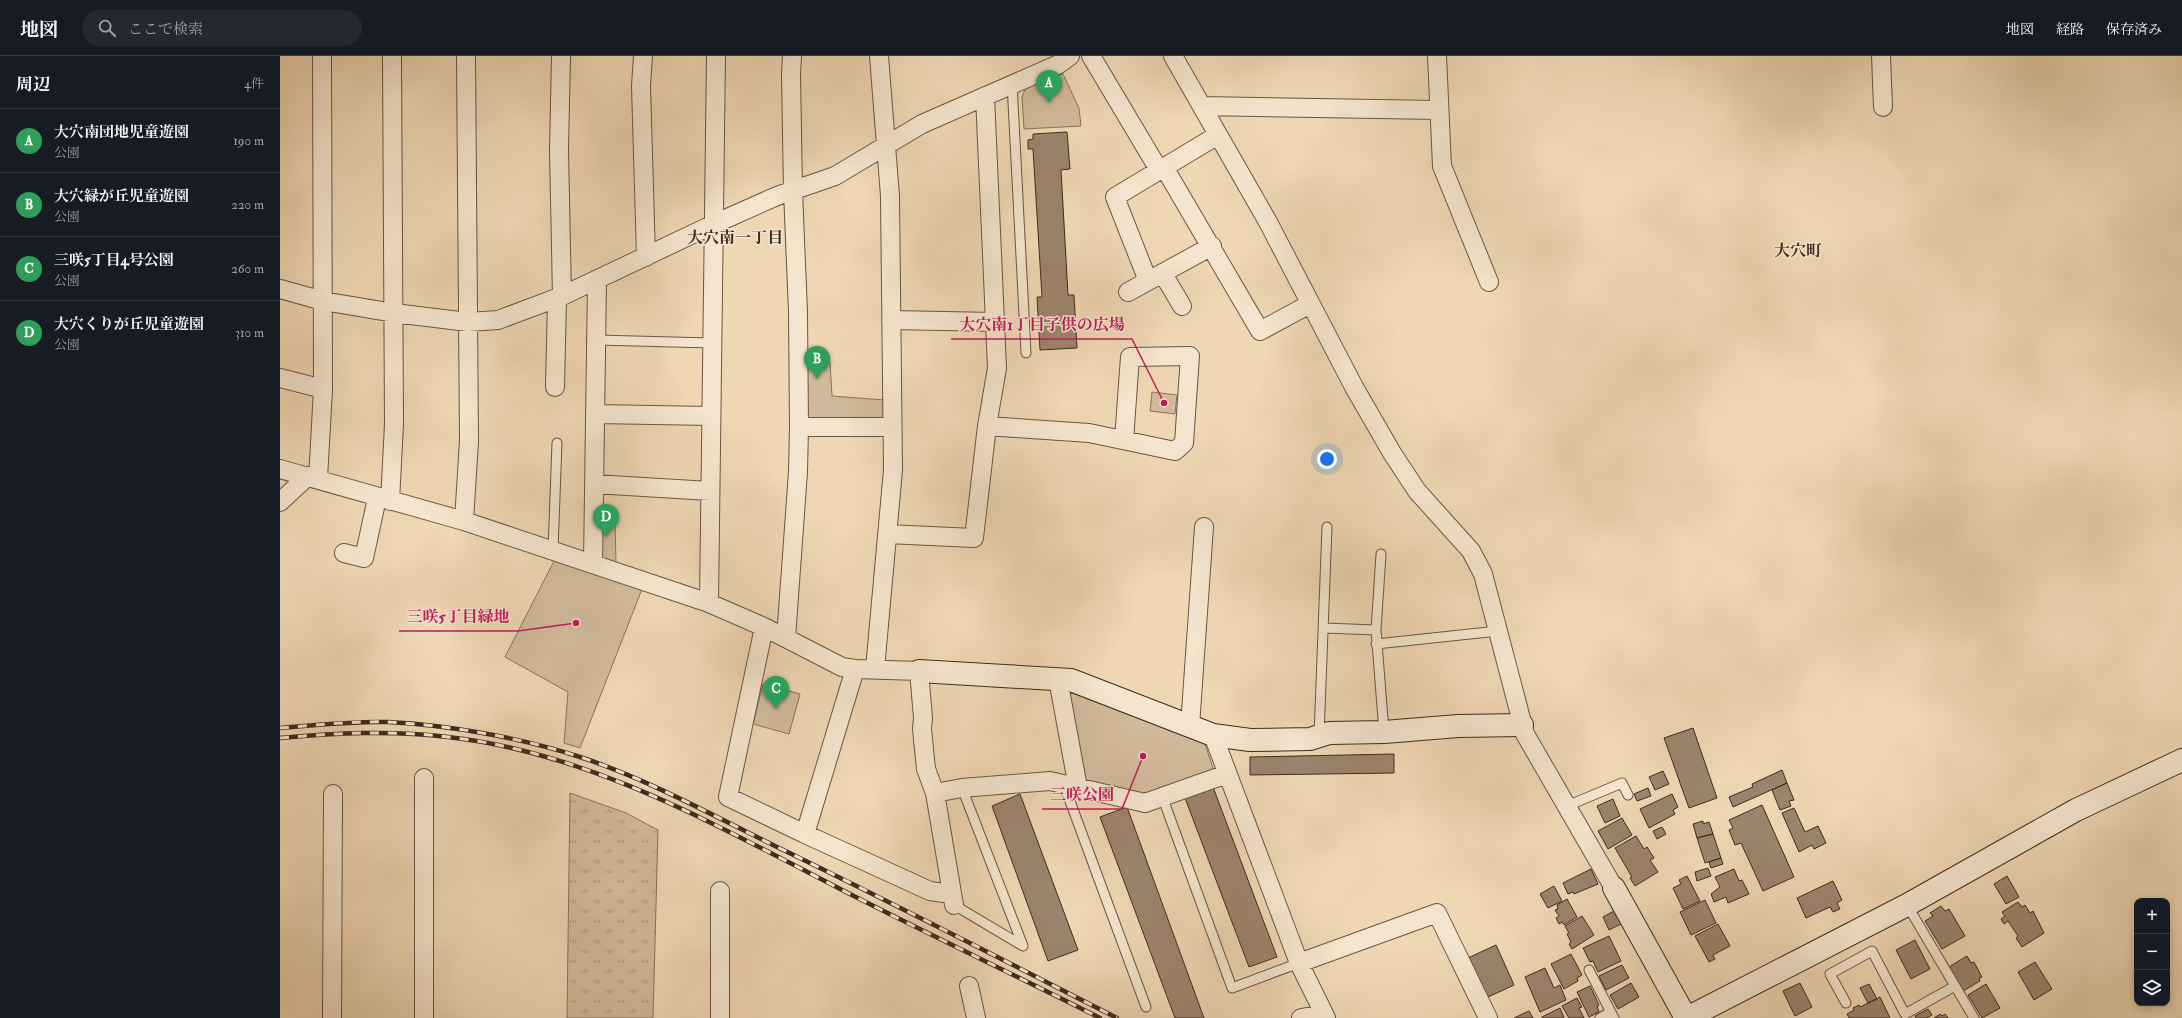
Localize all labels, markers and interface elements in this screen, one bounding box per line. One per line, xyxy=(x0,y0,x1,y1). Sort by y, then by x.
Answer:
search box xyxy=(82,10,362,46)
icon: search xyxy=(96,17,118,39)
text: 地図 xyxy=(20,18,58,42)
text: ここで検索 xyxy=(128,20,203,39)
text: 地図 xyxy=(2006,21,2034,38)
text: 経路 xyxy=(2056,21,2084,38)
text: 保存済み xyxy=(2106,21,2162,38)
pin: A xyxy=(1036,70,1062,103)
text: 周辺 xyxy=(16,74,50,95)
text: 4件 xyxy=(244,76,264,92)
text: 大穴南団地児童遊園 xyxy=(54,123,189,142)
text: A xyxy=(25,133,33,149)
text: 190 m xyxy=(233,133,264,149)
text: 公園 xyxy=(54,145,80,161)
text: 大穴緑が丘児童遊園 xyxy=(54,187,189,206)
text: B xyxy=(25,197,33,213)
text: 220 m xyxy=(231,197,264,213)
text: 公園 xyxy=(54,209,80,225)
district label: 大穴南一丁目 xyxy=(687,228,783,248)
district label: 大穴町 xyxy=(1774,241,1822,261)
text: 三咲5丁目4号公園 xyxy=(54,251,174,270)
text: C xyxy=(24,261,34,277)
text: 260 m xyxy=(231,261,264,277)
text: 公園 xyxy=(54,273,80,289)
callout: 大穴南1丁目子供の広場 xyxy=(951,311,1132,339)
text: 大穴くりが丘児童遊園 xyxy=(54,315,204,334)
text: 大穴南1丁目子供の広場 xyxy=(959,315,1125,335)
text: D xyxy=(24,325,34,341)
text: 310 m xyxy=(235,325,264,341)
text: 公園 xyxy=(54,337,80,353)
pin: B xyxy=(804,346,830,379)
your location xyxy=(1317,449,1337,469)
pin: D xyxy=(593,504,619,537)
callout: 三咲5丁目緑地 xyxy=(399,603,518,631)
text: 三咲5丁目緑地 xyxy=(406,607,510,627)
pin: C xyxy=(763,676,789,709)
callout: 三咲公園 xyxy=(1042,781,1122,809)
text: 三咲公園 xyxy=(1050,785,1114,805)
map controls xyxy=(2134,898,2170,1006)
button: + xyxy=(2134,898,2170,934)
button: − xyxy=(2134,934,2170,970)
button: layers xyxy=(2134,970,2170,1006)

